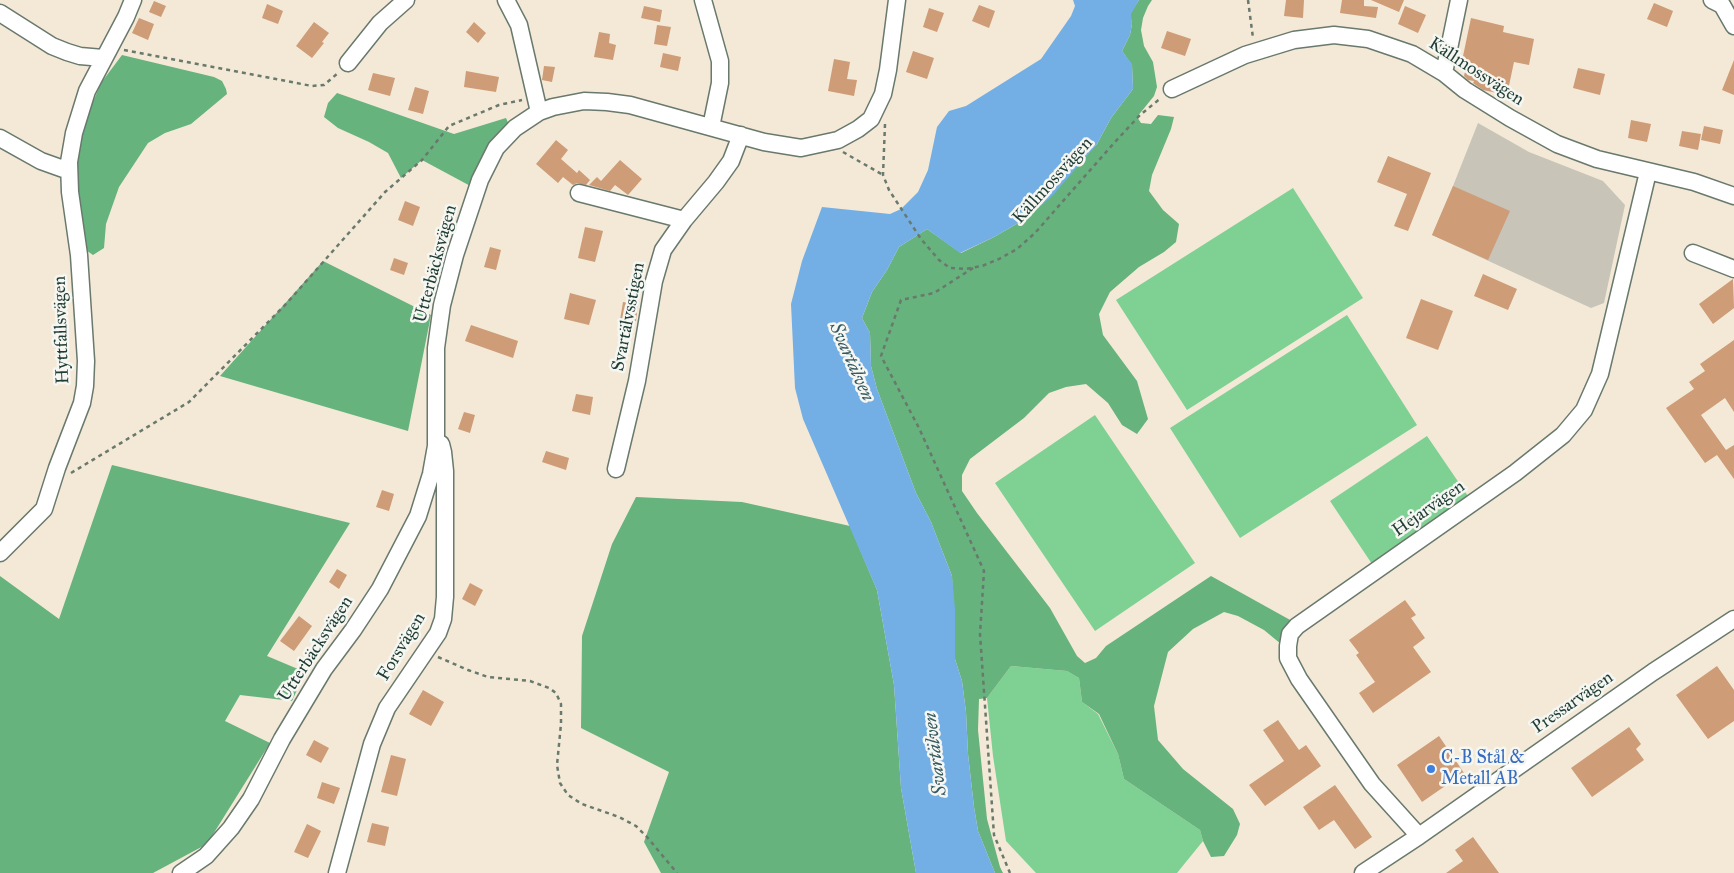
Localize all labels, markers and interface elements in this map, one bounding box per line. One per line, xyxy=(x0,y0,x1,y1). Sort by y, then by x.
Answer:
street label: Källmossvägen xyxy=(1424,33,1528,111)
street label: Källmossvägen xyxy=(1008,133,1098,229)
street label: Utterbäcksvägen xyxy=(410,203,462,325)
street label: Svartälvsstigen xyxy=(608,261,650,373)
street label: Hyttfallsvägen xyxy=(49,276,75,384)
water label: Svartälven xyxy=(824,319,878,405)
street label: Hejarvägen xyxy=(1389,476,1469,542)
street label: Utterbäcksvägen xyxy=(274,592,358,706)
street label: Forsvägen xyxy=(373,609,431,685)
street label: Pressarvägen xyxy=(1528,667,1618,739)
water label: Svartälven xyxy=(920,711,952,797)
place label: C-B Stål & Metall AB xyxy=(1441,748,1525,791)
marker: C-B Stål & Metall AB xyxy=(1425,763,1437,775)

